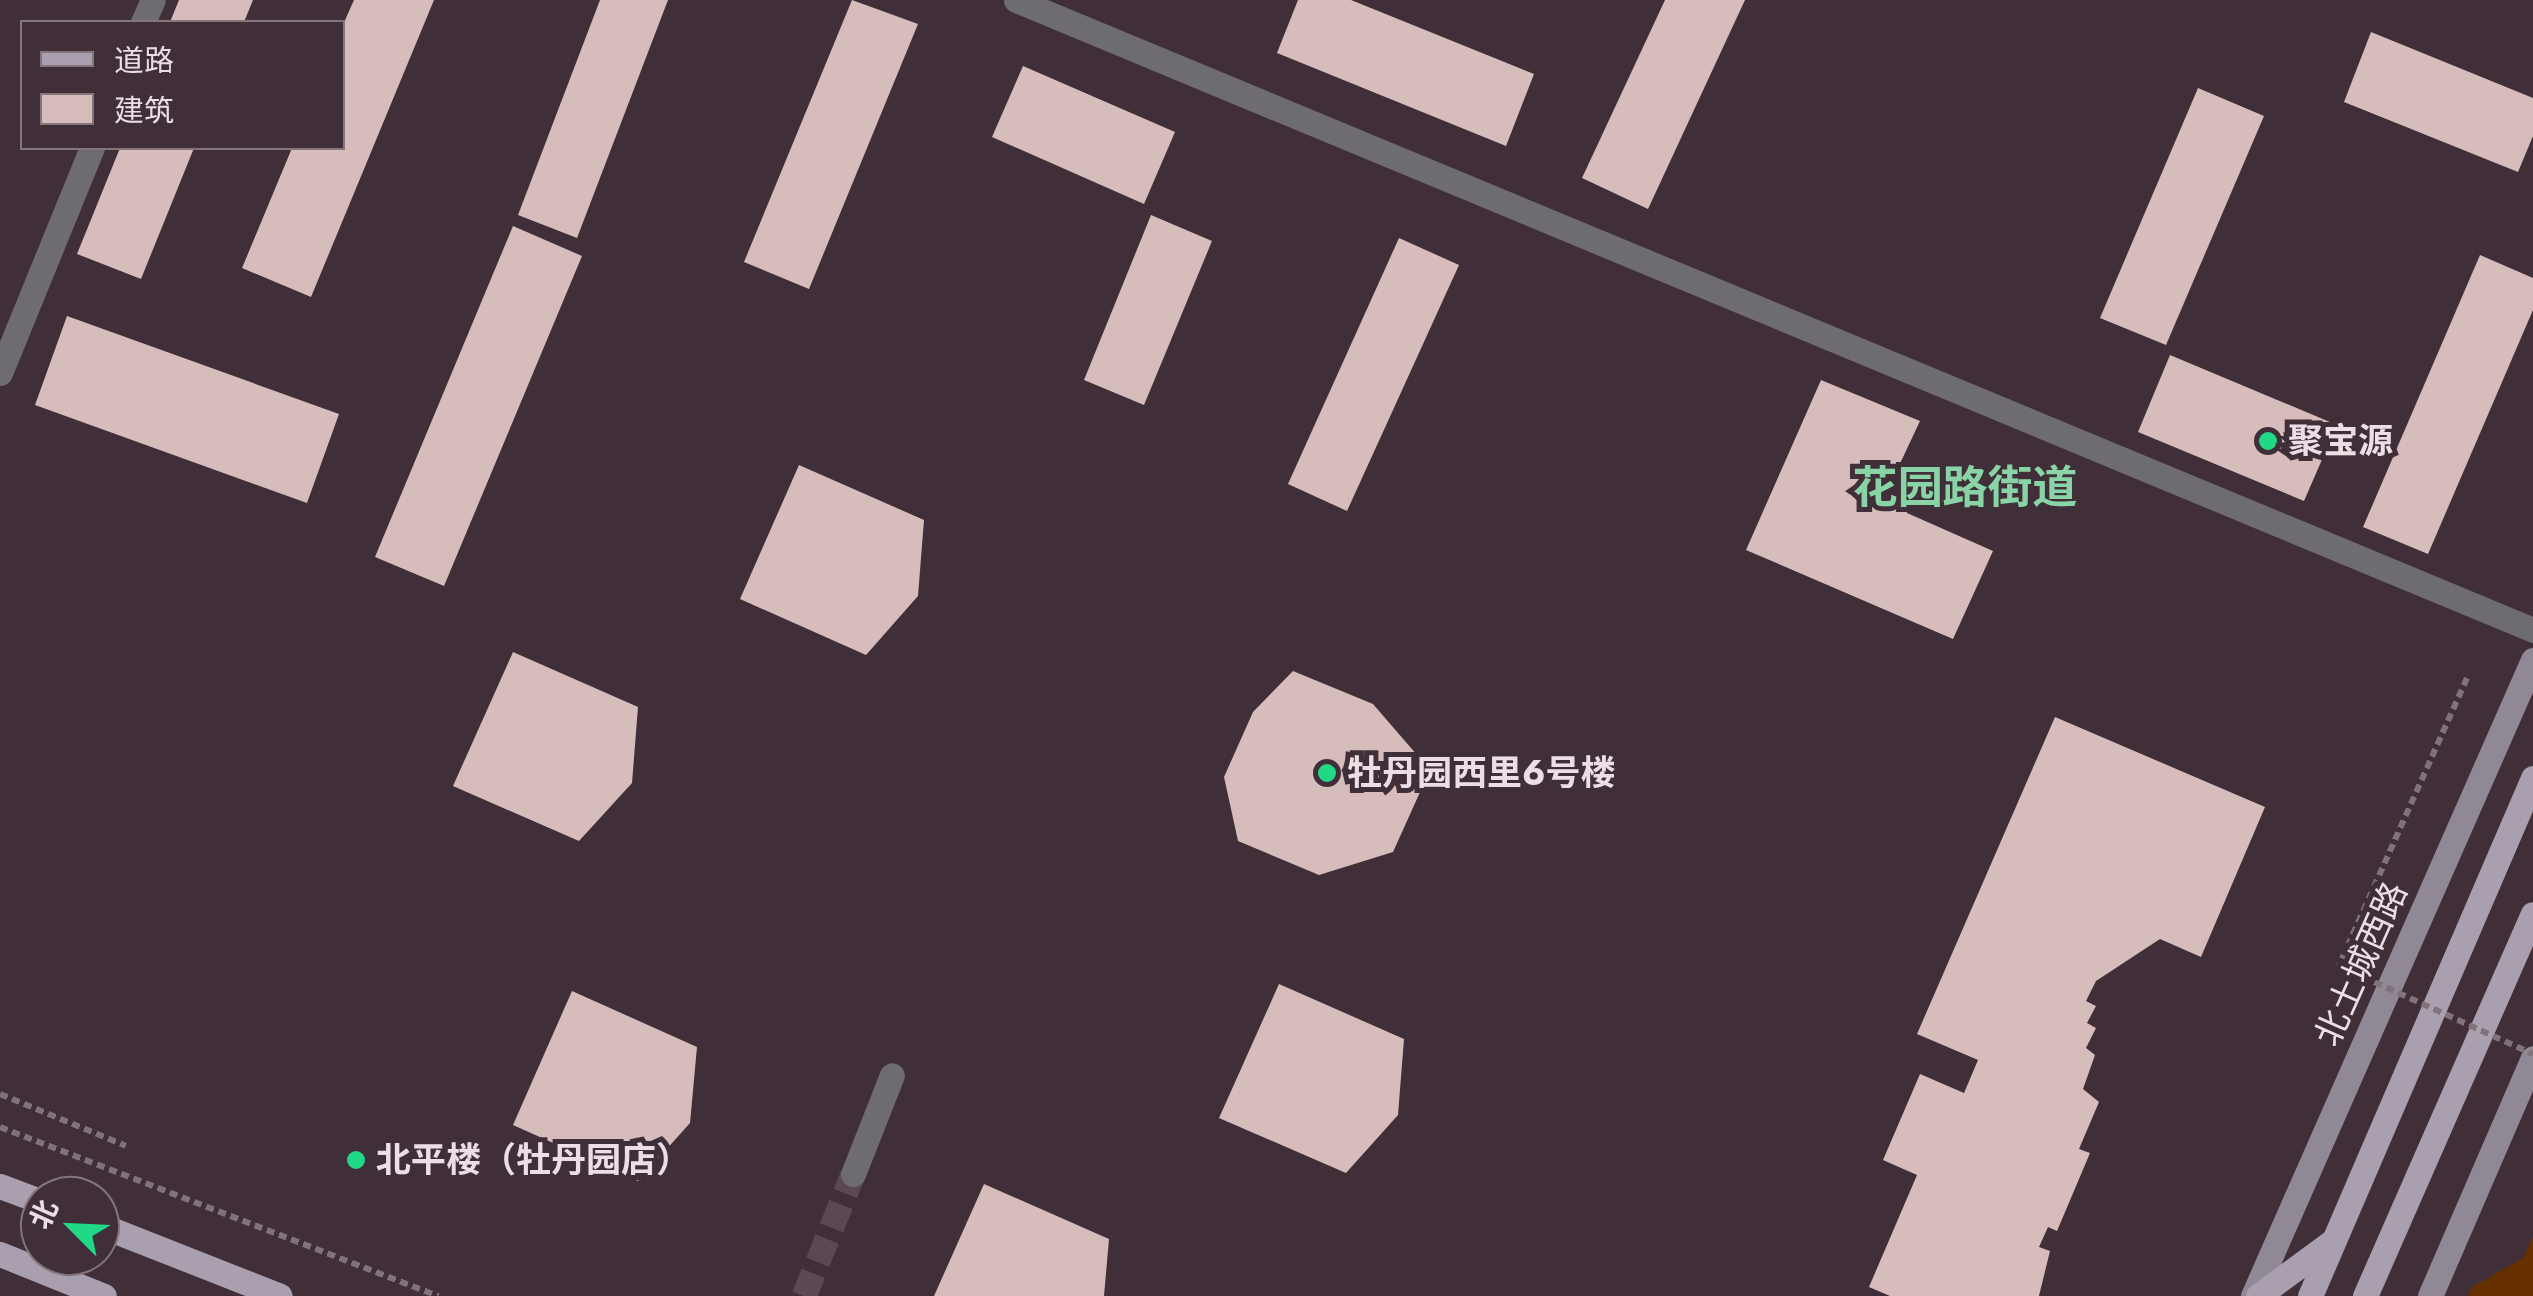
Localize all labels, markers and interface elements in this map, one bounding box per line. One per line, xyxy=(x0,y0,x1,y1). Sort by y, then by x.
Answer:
legend xyxy=(20,20,345,150)
text: 道路 xyxy=(114,39,174,82)
text: 建筑 xyxy=(114,89,174,132)
place label: 聚宝源 xyxy=(2288,420,2393,462)
marker: 聚宝源 xyxy=(2257,430,2279,452)
district label: 花园路街道 xyxy=(1853,461,2077,515)
place label: 牡丹园西里6号楼 xyxy=(1347,752,1615,794)
marker: 牡丹园西里6号楼 xyxy=(1316,762,1338,784)
street label: 北土城西路 xyxy=(2306,876,2416,1052)
place label: 北平楼（牡丹园店） xyxy=(376,1139,691,1181)
marker: 北平楼（牡丹园店） xyxy=(345,1149,367,1171)
north arrow xyxy=(20,1176,120,1276)
text: 北 xyxy=(20,1193,68,1236)

